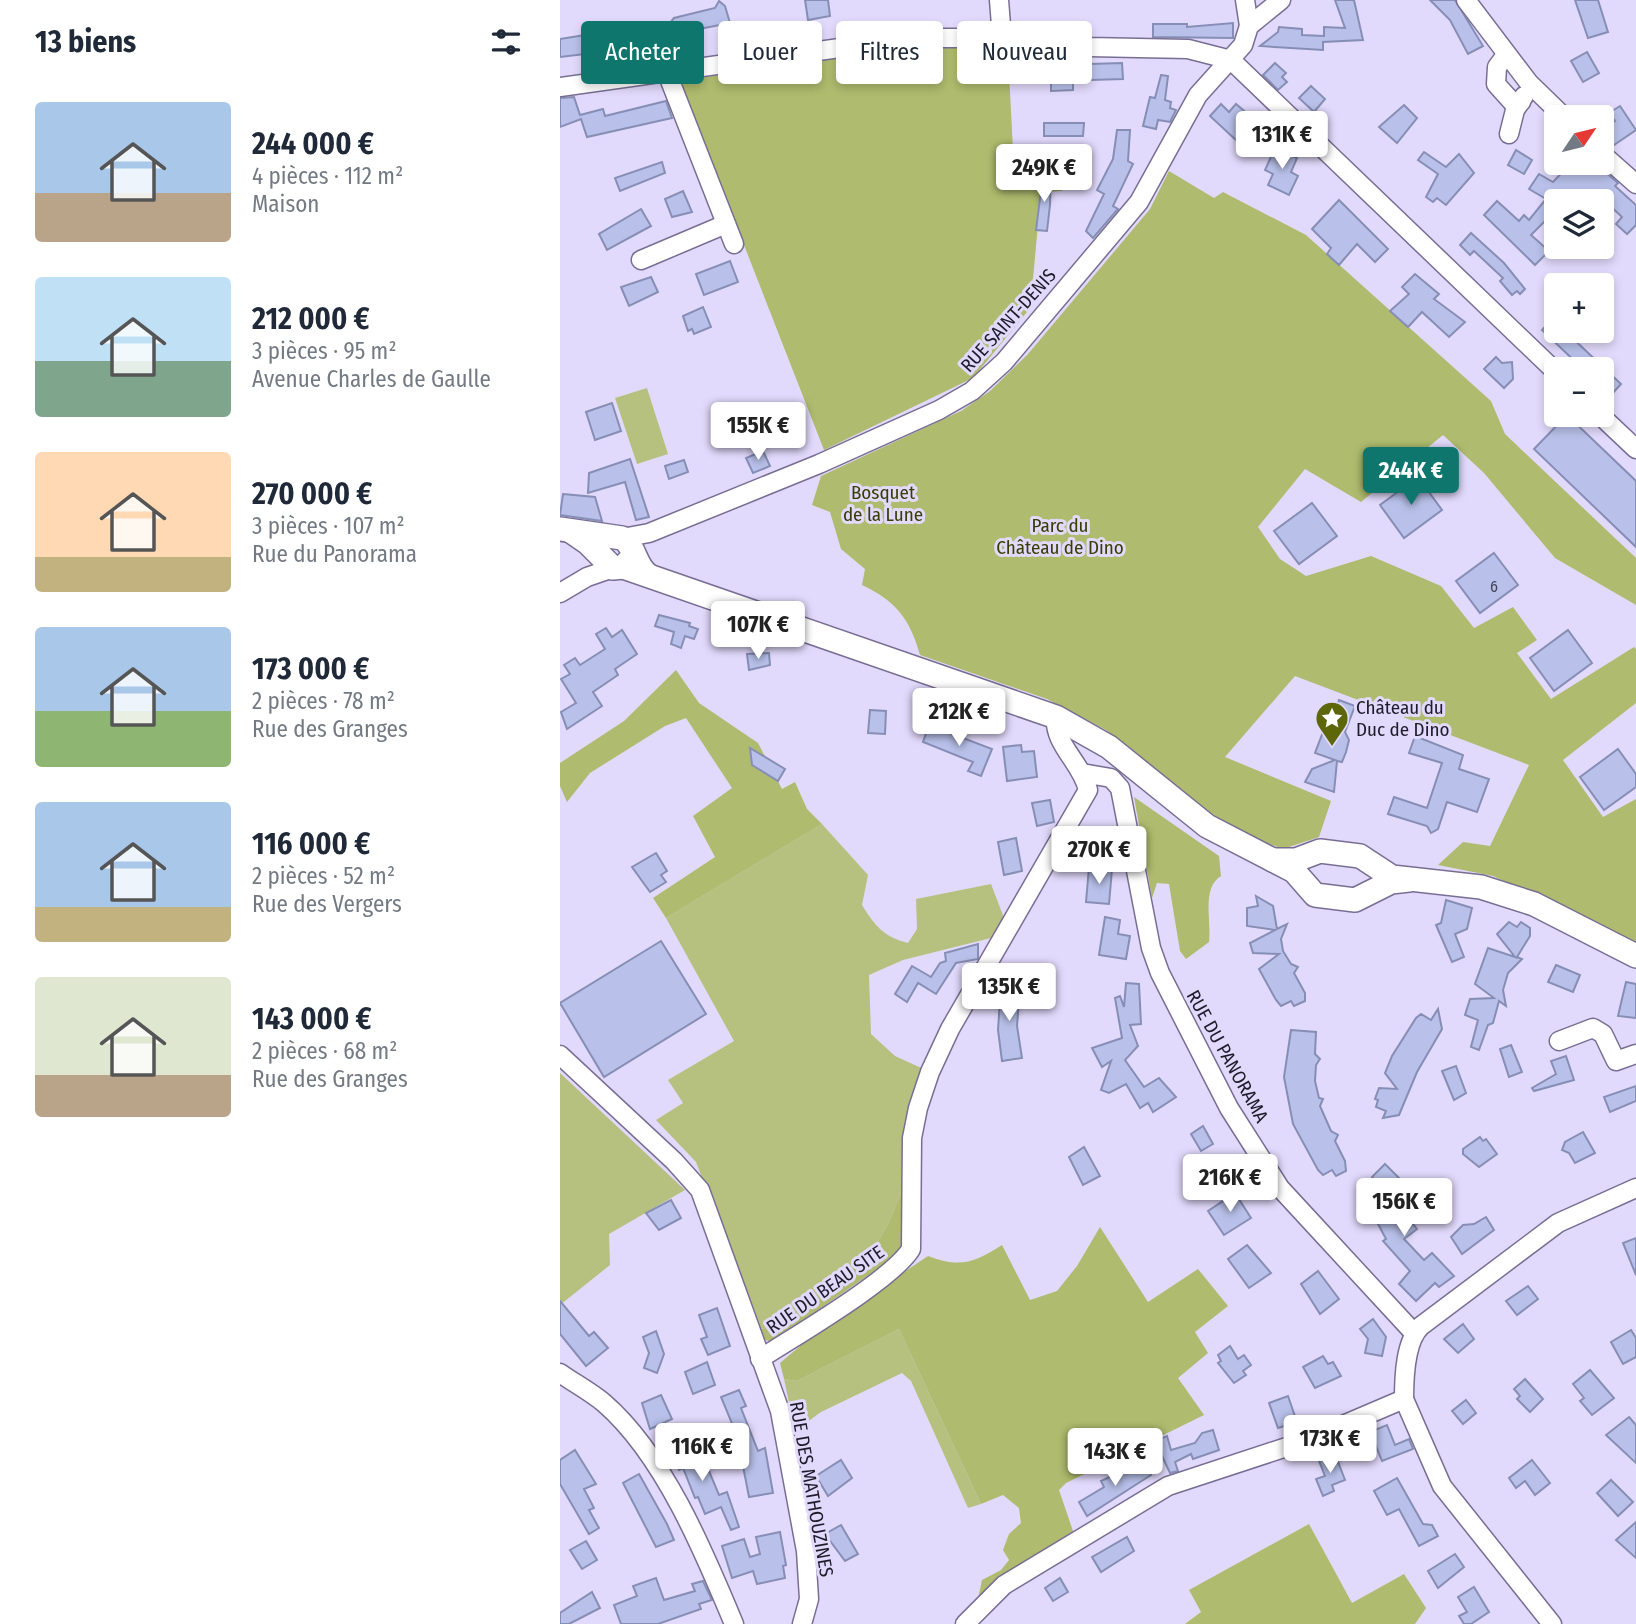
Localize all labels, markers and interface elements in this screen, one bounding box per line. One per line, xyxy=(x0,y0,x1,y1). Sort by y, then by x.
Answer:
chip: Acheter xyxy=(581,21,704,84)
chip: Louer xyxy=(718,21,822,84)
chip: Filtres xyxy=(836,21,943,84)
chip: Nouveau xyxy=(957,21,1092,84)
icon: filters xyxy=(487,23,525,61)
text: 13 biens xyxy=(35,24,136,60)
north arrow xyxy=(1544,105,1614,175)
map controls xyxy=(1544,105,1614,427)
pin: 131K € xyxy=(1225,111,1339,171)
text: 131K € xyxy=(1252,120,1312,148)
text: 244 000 € xyxy=(252,126,374,162)
icon: home xyxy=(91,130,175,214)
pin: 249K € xyxy=(987,144,1101,204)
text: 249K € xyxy=(1012,153,1076,181)
text: 4 pièces · 112 m² xyxy=(252,162,403,190)
button: layers xyxy=(1544,189,1614,259)
text: Maison xyxy=(252,190,319,218)
street label: RUE SAINT-DENIS xyxy=(956,264,1061,377)
button: + xyxy=(1544,273,1614,343)
text: 212 000 € xyxy=(252,301,370,337)
icon: home xyxy=(91,305,175,389)
text: 3 pièces · 95 m² xyxy=(252,337,397,365)
button: − xyxy=(1544,357,1614,427)
text: Avenue Charles de Gaulle xyxy=(252,365,491,393)
pin: 155K € xyxy=(701,402,815,462)
text: 155K € xyxy=(727,411,789,439)
pin: 244K € xyxy=(1354,448,1468,507)
text: 244K € xyxy=(1379,456,1443,484)
text: 270 000 € xyxy=(252,476,372,512)
icon: home xyxy=(91,480,175,564)
park label: Bosquet de la Lune xyxy=(843,481,923,526)
text: 3 pièces · 107 m² xyxy=(252,512,405,540)
park label: Parc du Château de Dino xyxy=(996,514,1124,559)
text: Rue du Panorama xyxy=(252,540,417,568)
house number: 6 xyxy=(1490,577,1498,596)
pin: 107K € xyxy=(701,602,815,661)
text: 107K € xyxy=(727,610,789,638)
text: 173 000 € xyxy=(252,651,369,687)
icon: home xyxy=(91,655,175,739)
text: 2 pièces · 78 m² xyxy=(252,687,395,715)
pin: 212K € xyxy=(902,688,1016,748)
place label: Château du Duc de Dino xyxy=(1356,696,1449,741)
text: 212K € xyxy=(928,697,990,725)
place icon: Château du Duc de Dino xyxy=(1313,699,1351,748)
text: Rue des Granges xyxy=(252,715,408,743)
text: 116 000 € xyxy=(252,826,370,862)
pin: 270K € xyxy=(1042,826,1156,886)
icon: home xyxy=(91,830,175,914)
text: 270K € xyxy=(1067,835,1131,863)
text: 2 pièces · 52 m² xyxy=(252,862,395,890)
text: Rue des Vergers xyxy=(252,890,402,918)
pin: 135K € xyxy=(952,964,1066,1023)
text: 135K € xyxy=(978,972,1040,1000)
street label: RUE DU PANORAMA xyxy=(1182,986,1273,1126)
text: 143 000 € xyxy=(252,1001,372,1037)
icon: home xyxy=(91,1005,175,1089)
text: 2 pièces · 68 m² xyxy=(252,1037,397,1065)
text: Rue des Granges xyxy=(252,1065,408,1093)
pin: 216K € xyxy=(1173,1154,1287,1214)
text: 216K € xyxy=(1199,1163,1261,1191)
pin: 156K € xyxy=(1347,1178,1461,1238)
text: 156K € xyxy=(1372,1187,1436,1215)
street label: RUE DU BEAU SITE xyxy=(762,1240,889,1338)
street label: RUE DES MATHOUZINES xyxy=(785,1400,838,1579)
pin: 173K € xyxy=(1273,1416,1387,1475)
pin: 116K € xyxy=(645,1424,759,1483)
text: 173K € xyxy=(1300,1424,1360,1452)
pin: 143K € xyxy=(1058,1428,1172,1488)
text: 116K € xyxy=(671,1432,733,1460)
text: 143K € xyxy=(1084,1437,1146,1465)

